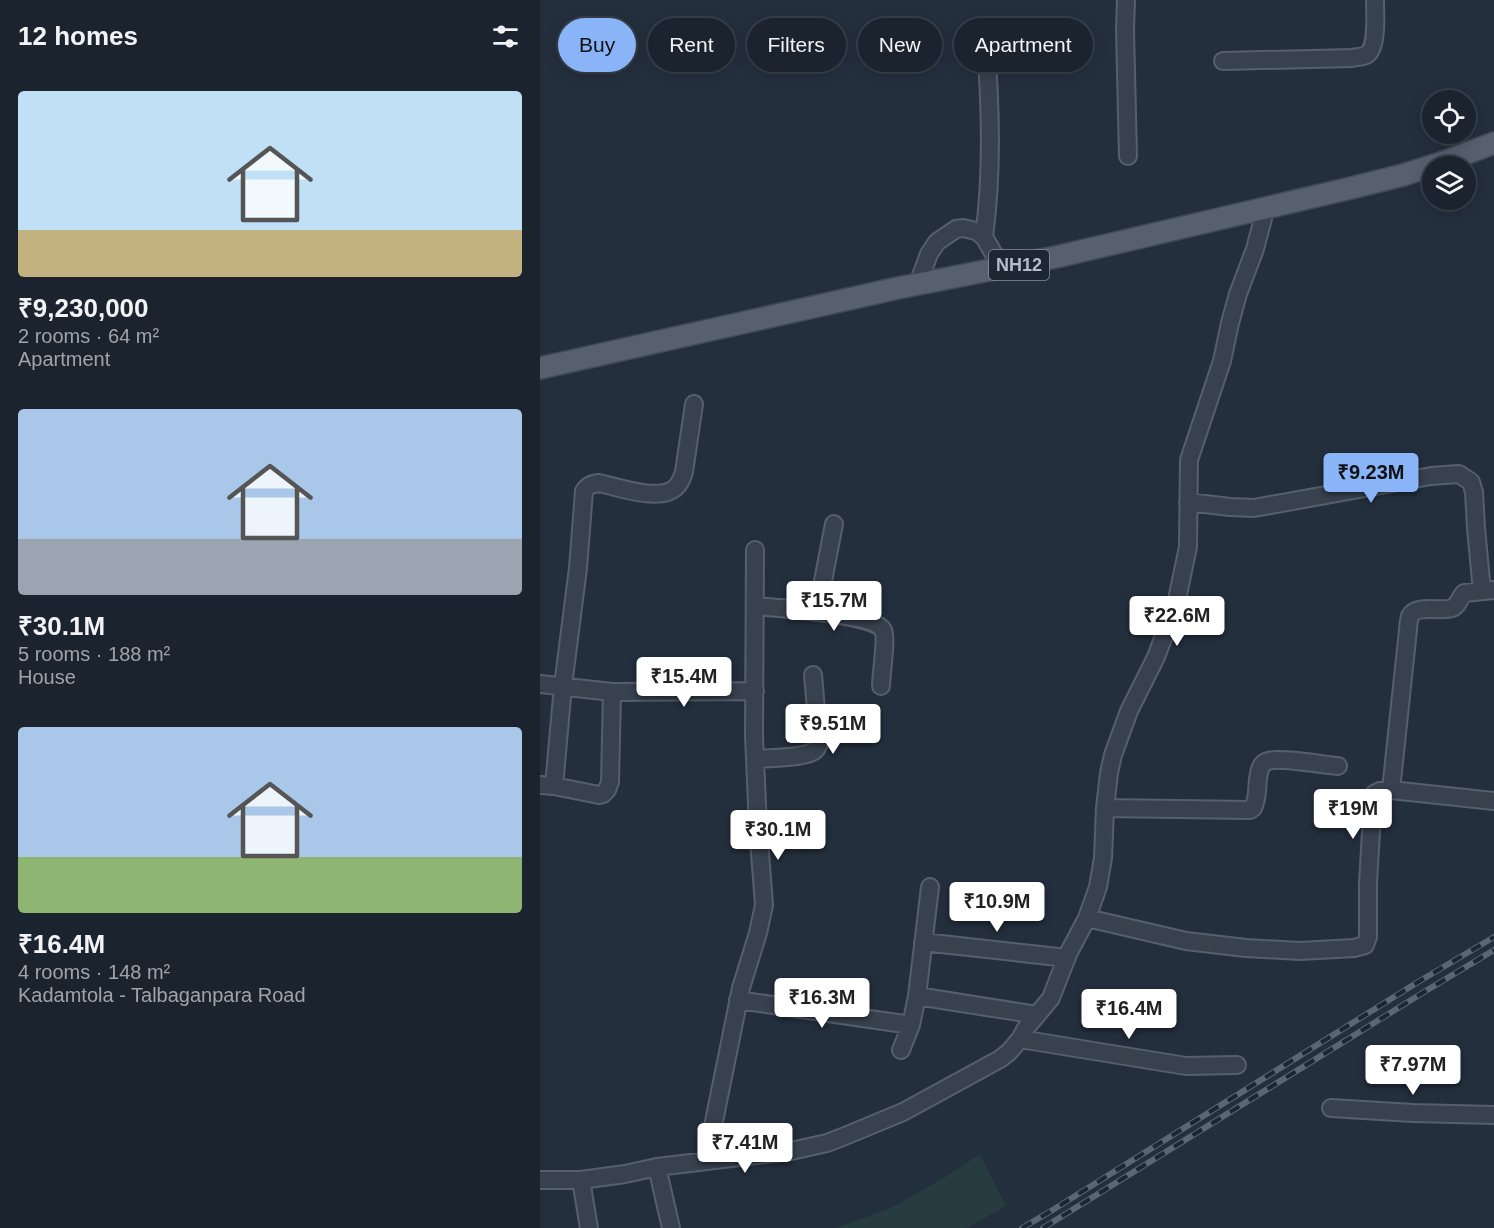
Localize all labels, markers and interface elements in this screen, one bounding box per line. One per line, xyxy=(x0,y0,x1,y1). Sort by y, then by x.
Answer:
chip: Buy xyxy=(558,18,636,72)
chip: Rent xyxy=(648,18,735,72)
chip: Filters xyxy=(747,18,846,72)
chip: New xyxy=(858,18,942,72)
chip: Apartment xyxy=(954,18,1093,72)
icon: filters xyxy=(489,20,522,53)
text: 12 homes xyxy=(18,21,138,51)
map controls xyxy=(1422,90,1476,210)
button: locate xyxy=(1422,90,1476,144)
icon: home xyxy=(216,130,324,238)
button: layers xyxy=(1422,156,1476,210)
road number: NH12 xyxy=(989,250,1049,280)
text: ₹9,230,000 xyxy=(18,293,149,323)
text: 2 rooms · 64 m² xyxy=(18,325,159,347)
text: Apartment xyxy=(18,348,110,370)
icon: home xyxy=(216,448,324,556)
pin: ₹9.23M xyxy=(1322,453,1420,504)
text: ₹9.23M xyxy=(1337,461,1405,483)
pin: ₹15.7M xyxy=(785,581,883,632)
text: ₹15.7M xyxy=(800,589,868,611)
pin: ₹22.6M xyxy=(1128,596,1226,647)
text: ₹22.6M xyxy=(1143,604,1211,626)
text: ₹30.1M xyxy=(18,611,105,641)
text: 5 rooms · 188 m² xyxy=(18,643,170,665)
pin: ₹15.4M xyxy=(635,657,733,708)
text: ₹15.4M xyxy=(650,665,718,687)
text: House xyxy=(18,666,76,688)
pin: ₹9.51M xyxy=(784,704,882,755)
text: ₹9.51M xyxy=(799,712,867,734)
icon: home xyxy=(216,766,324,874)
pin: ₹19M xyxy=(1317,789,1389,840)
text: ₹19M xyxy=(1328,797,1378,819)
pin: ₹30.1M xyxy=(729,810,827,861)
text: ₹30.1M xyxy=(744,818,812,840)
pin: ₹10.9M xyxy=(948,882,1046,933)
text: ₹10.9M xyxy=(963,890,1031,912)
text: ₹16.4M xyxy=(18,929,105,959)
text: 4 rooms · 148 m² xyxy=(18,961,170,983)
pin: ₹16.3M xyxy=(773,978,871,1029)
text: Kadamtola - Talbaganpara Road xyxy=(18,984,306,1006)
text: ₹16.3M xyxy=(788,986,856,1008)
pin: ₹16.4M xyxy=(1080,989,1178,1040)
text: ₹16.4M xyxy=(1095,997,1163,1019)
pin: ₹7.97M xyxy=(1364,1045,1462,1096)
text: ₹7.97M xyxy=(1379,1053,1447,1075)
pin: ₹7.41M xyxy=(696,1123,794,1174)
text: ₹7.41M xyxy=(711,1131,779,1153)

